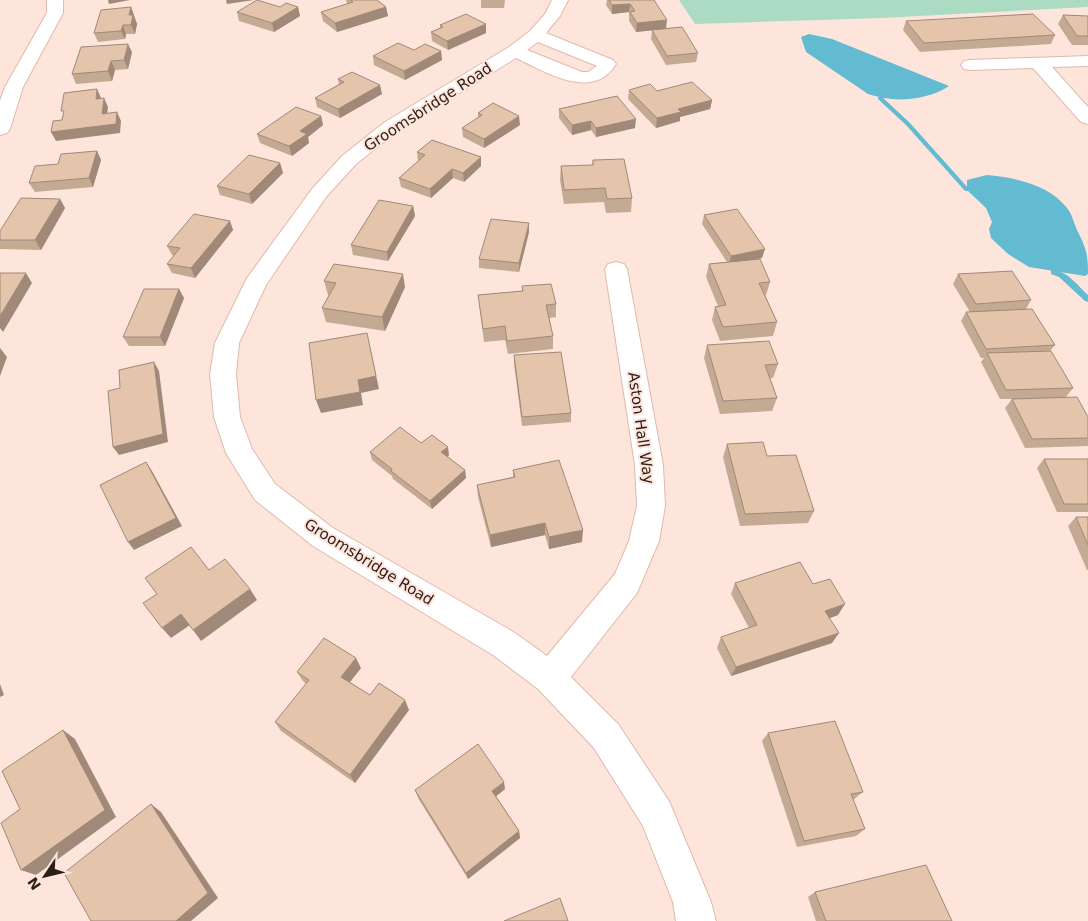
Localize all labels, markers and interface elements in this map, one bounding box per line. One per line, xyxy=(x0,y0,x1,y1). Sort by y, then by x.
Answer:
street label: Groomsbridge Road xyxy=(361,59,495,155)
street label: Aston Hall Way xyxy=(624,371,658,485)
street label: Groomsbridge Road xyxy=(301,515,437,609)
north arrow xyxy=(20,851,70,901)
text: N xyxy=(24,874,44,893)

